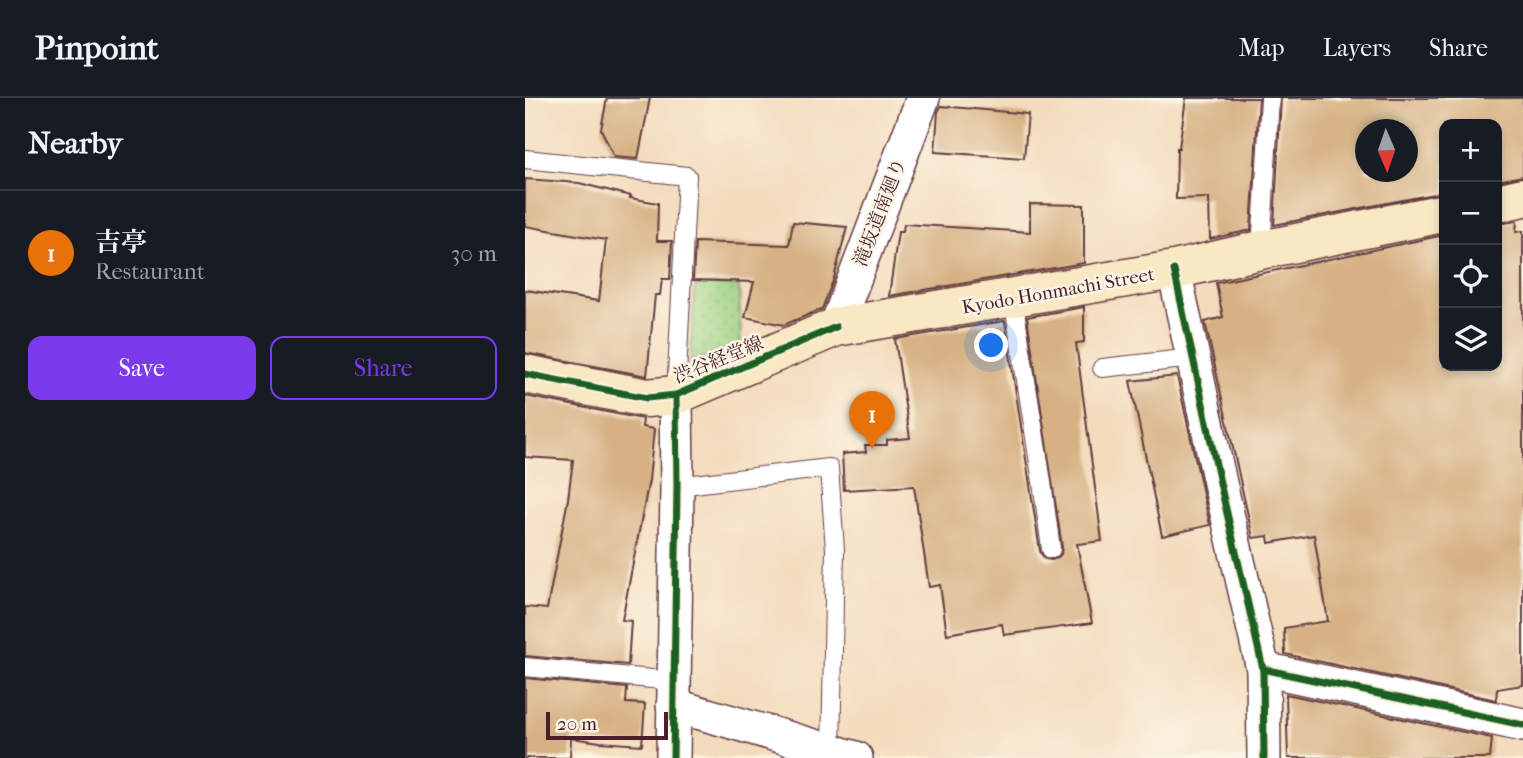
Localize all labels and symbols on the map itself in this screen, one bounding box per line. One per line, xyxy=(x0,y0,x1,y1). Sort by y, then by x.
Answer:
north arrow xyxy=(1355,119,1418,182)
street label: 滝坂道南廻り xyxy=(849,155,911,270)
street label: Kyodo Honmachi Street xyxy=(960,263,1156,319)
your location xyxy=(974,328,1008,362)
street label: 渋谷経堂線 xyxy=(670,332,767,388)
pin: 1 xyxy=(849,391,895,449)
scale bar xyxy=(546,709,669,741)

